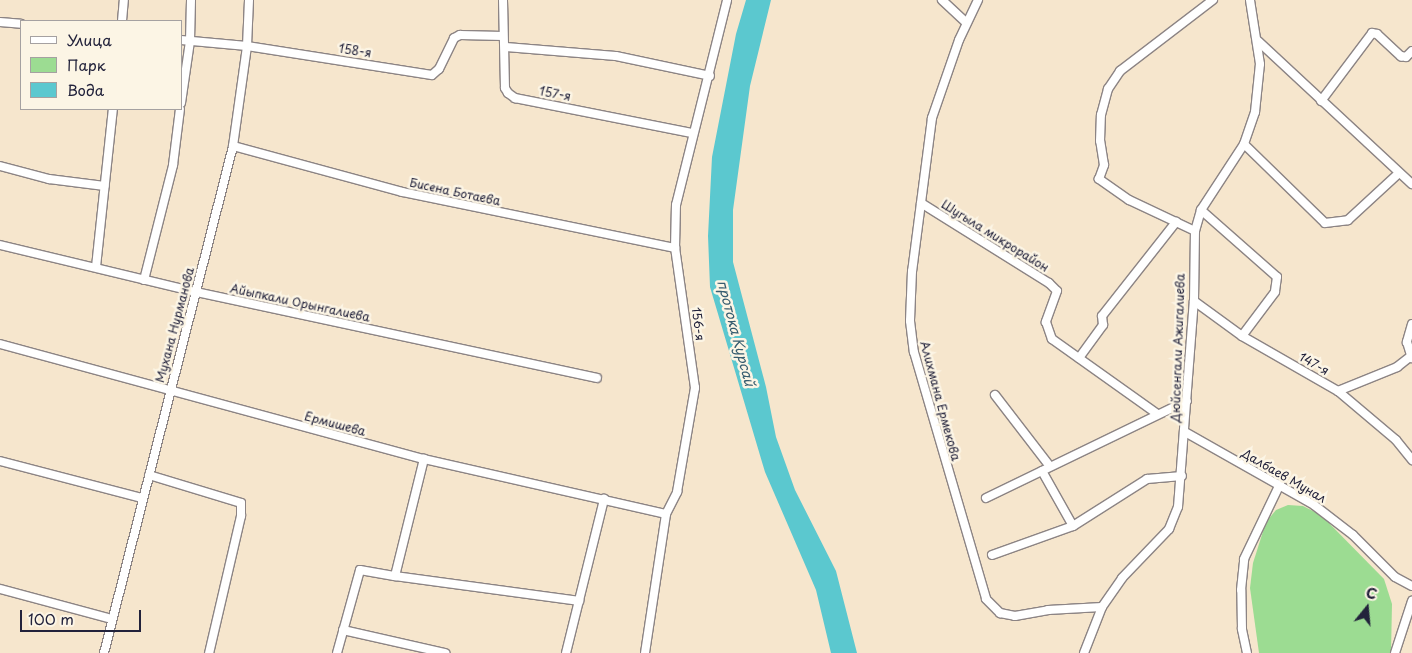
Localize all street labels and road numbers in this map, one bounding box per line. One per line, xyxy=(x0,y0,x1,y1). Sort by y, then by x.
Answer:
street label: 158-я xyxy=(338,41,372,61)
street label: 157-я xyxy=(538,84,572,104)
street label: Бисена Ботаева xyxy=(408,175,502,209)
street label: Шугыла микрорайон xyxy=(938,197,1052,275)
street label: Мухана Нурманова xyxy=(153,265,197,385)
street label: Дюйсенгали Ажигалиева xyxy=(1168,273,1188,423)
street label: Айыпкали Орынгалиева xyxy=(229,281,371,325)
street label: 156-я xyxy=(689,306,707,342)
street label: Алихмана Ермекова xyxy=(917,339,963,463)
street label: 147-я xyxy=(1296,350,1332,378)
street label: Ермишева xyxy=(303,409,367,439)
street label: Далбаев Мунал xyxy=(1239,446,1329,506)

